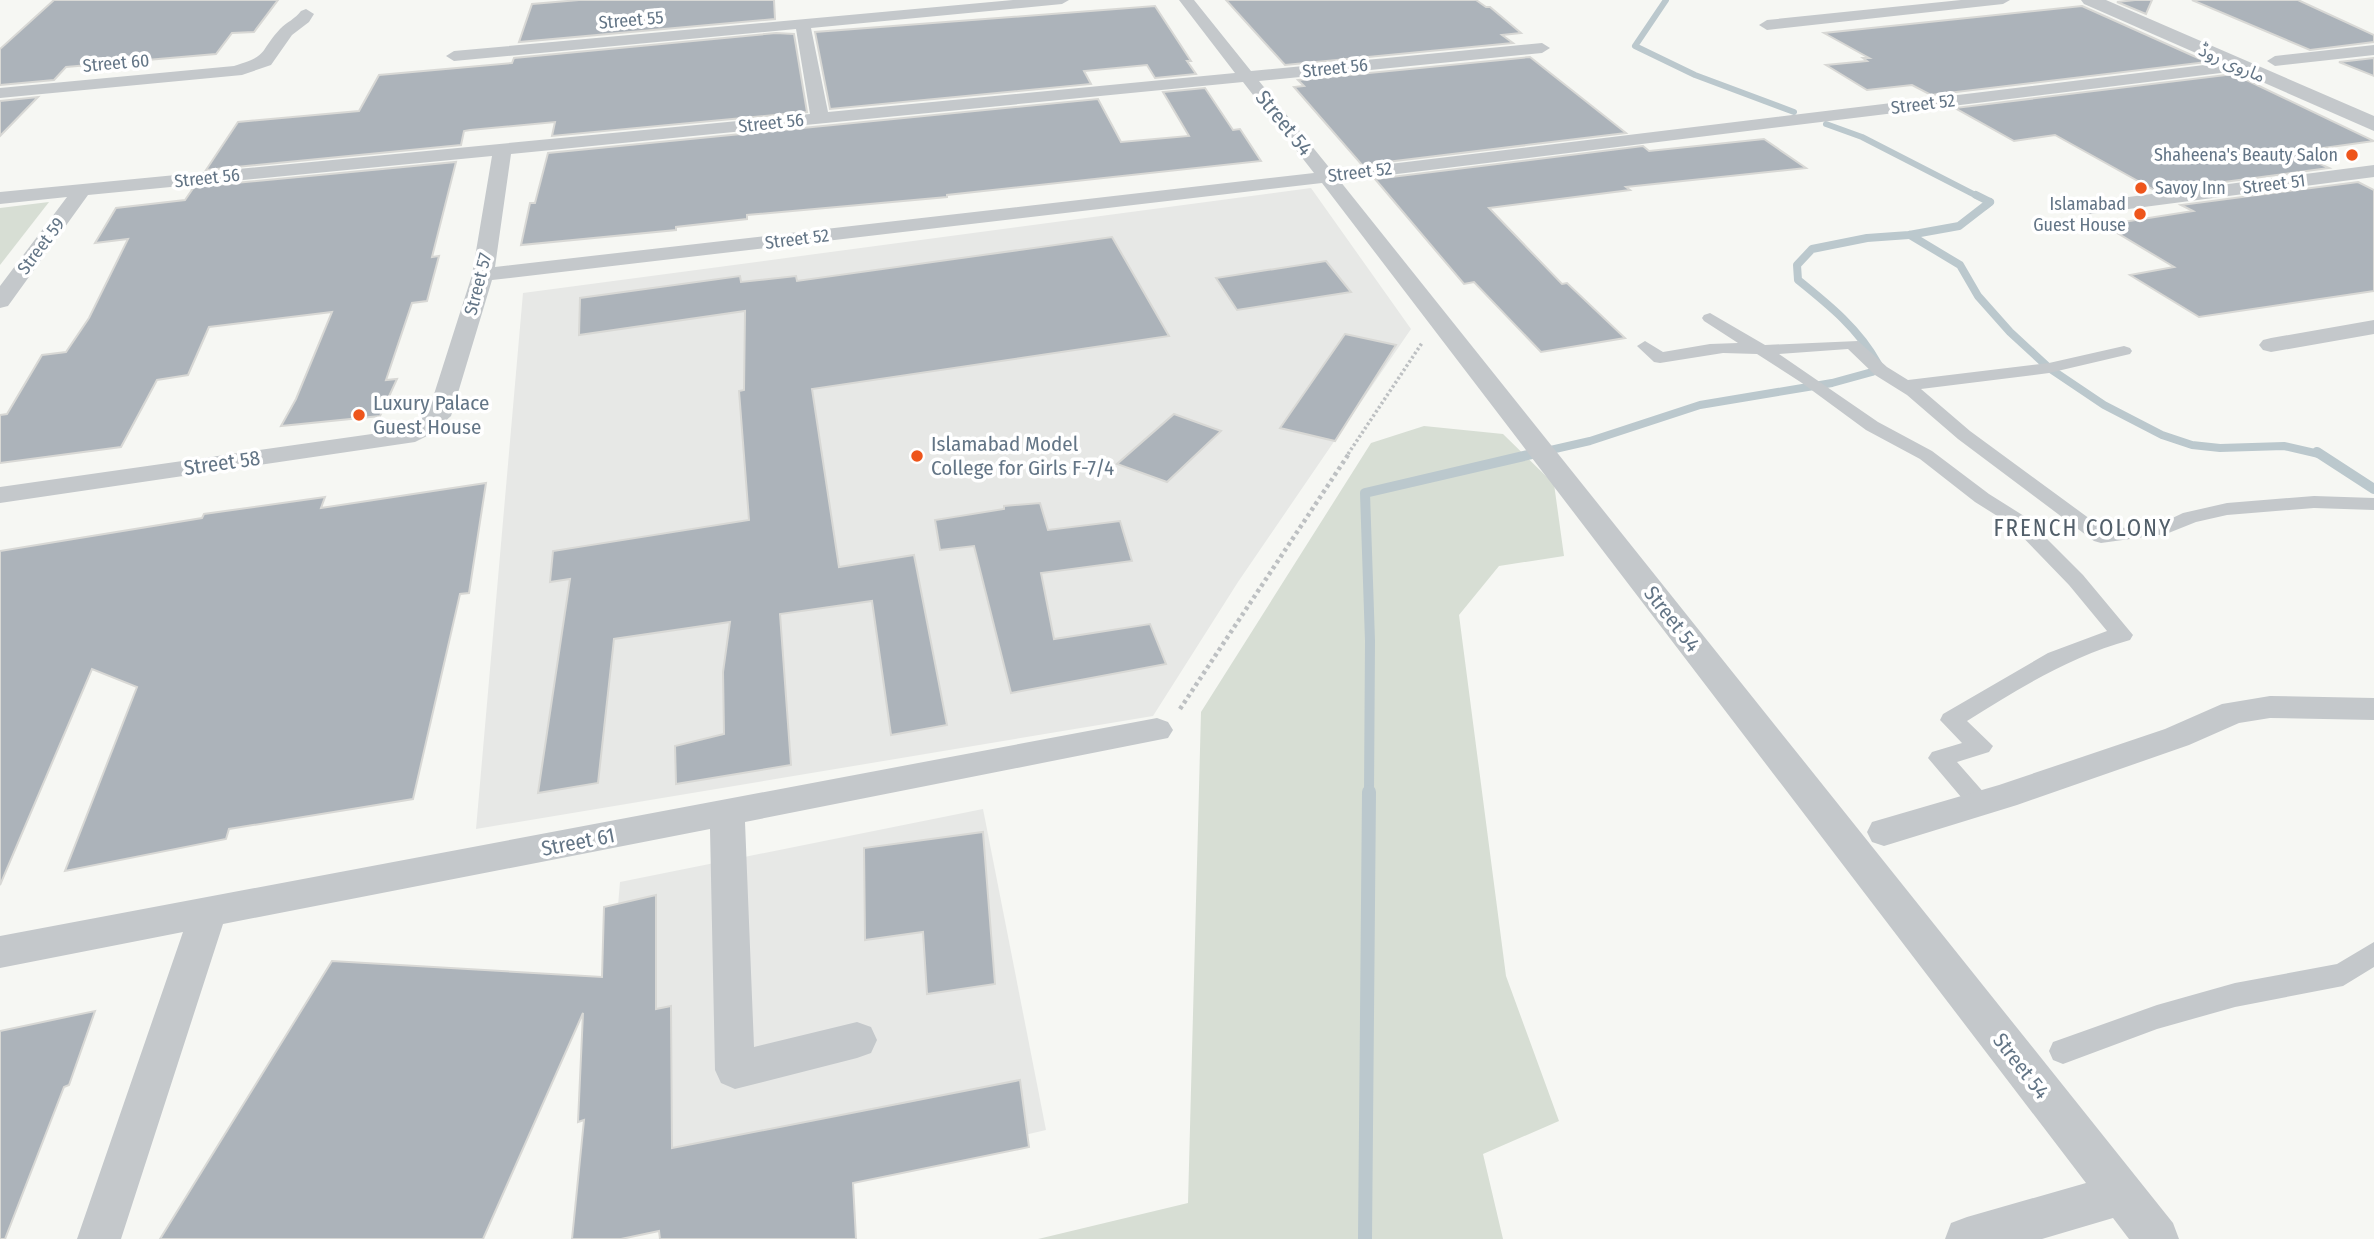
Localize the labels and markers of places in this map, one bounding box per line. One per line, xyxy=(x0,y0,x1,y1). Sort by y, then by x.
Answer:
place label: Shaheena's Beauty Salon xyxy=(2154,144,2338,166)
marker: Shaheena's Beauty Salon xyxy=(2344,147,2360,163)
place label: Savoy Inn xyxy=(2155,177,2226,199)
marker: Savoy Inn xyxy=(2133,180,2149,196)
place label: Islamabad Guest House xyxy=(2033,193,2126,236)
marker: Islamabad Guest House xyxy=(2132,206,2148,222)
place label: Luxury Palace Guest House xyxy=(373,390,489,440)
marker: Luxury Palace Guest House xyxy=(351,407,367,423)
place label: Islamabad Model College for Girls F-7/4 xyxy=(931,431,1114,481)
marker: Islamabad Model College for Girls F-7/4 xyxy=(909,448,925,464)

